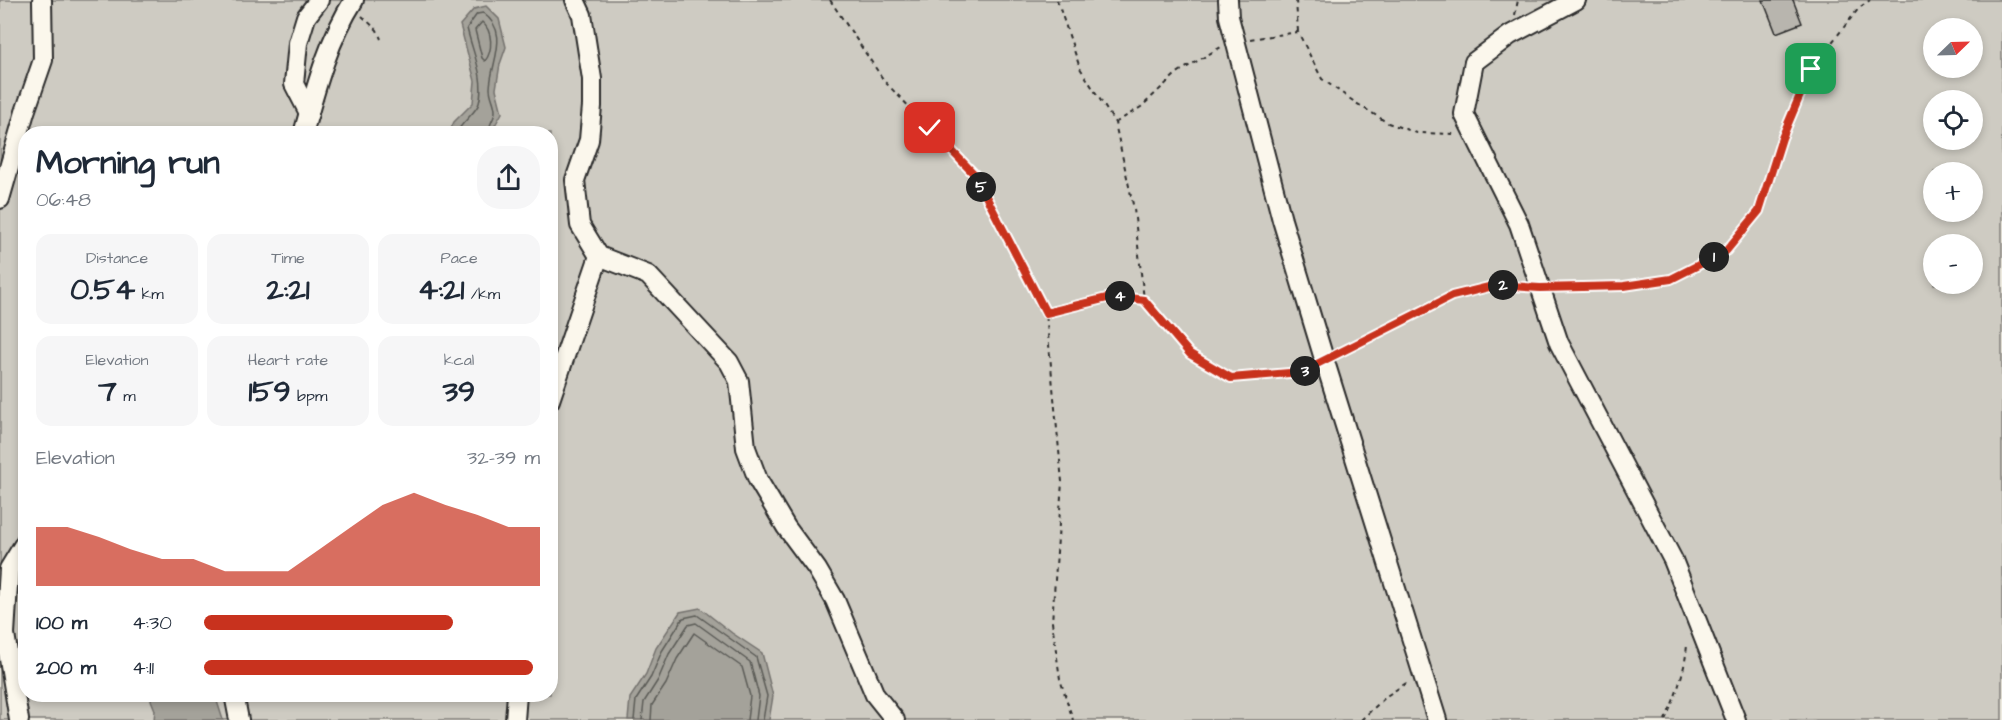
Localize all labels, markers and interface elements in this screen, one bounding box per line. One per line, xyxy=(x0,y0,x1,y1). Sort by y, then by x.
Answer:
north arrow xyxy=(1923,18,1983,78)
map controls xyxy=(1923,18,1983,294)
pin xyxy=(1785,43,1836,94)
icon: arrive xyxy=(1794,52,1827,85)
button: locate xyxy=(1923,90,1983,150)
pin xyxy=(904,102,955,153)
icon: check xyxy=(913,111,946,144)
text: Morning run xyxy=(36,140,220,186)
button: share xyxy=(477,146,540,209)
button: + xyxy=(1923,162,1983,222)
pin: 5 xyxy=(966,172,996,202)
text: 5 xyxy=(975,176,987,198)
text: 06:48 xyxy=(36,186,91,214)
button: − xyxy=(1923,234,1983,294)
pin: 1 xyxy=(1699,242,1729,272)
text: 1 xyxy=(1713,246,1715,268)
text: Distance xyxy=(86,247,148,269)
text: Time xyxy=(271,247,305,269)
text: Pace xyxy=(440,247,478,269)
text: 0.54 xyxy=(70,269,135,311)
text: 2:21 xyxy=(266,269,310,311)
text: 4:21 xyxy=(418,269,464,311)
pin: 2 xyxy=(1488,270,1518,300)
text: 2 xyxy=(1498,274,1508,296)
pin: 4 xyxy=(1105,281,1135,311)
text: km xyxy=(135,283,164,305)
text: /km xyxy=(464,283,500,305)
text: 4 xyxy=(1115,285,1125,307)
text: Elevation xyxy=(86,349,148,371)
text: Heart rate xyxy=(248,349,328,371)
text: kcal xyxy=(444,349,474,371)
pin: 3 xyxy=(1290,356,1320,386)
text: 3 xyxy=(1301,360,1309,382)
text: 7 xyxy=(98,371,117,413)
text: 159 xyxy=(249,371,291,413)
text: 39 xyxy=(443,371,475,413)
text: m xyxy=(117,385,136,407)
text: bpm xyxy=(291,385,327,407)
text: Elevation xyxy=(36,444,115,472)
text: 32–39 m xyxy=(467,444,540,472)
text: 100 m xyxy=(36,609,87,637)
text: 4:30 xyxy=(132,609,172,637)
text: 200 m xyxy=(36,654,96,682)
text: 4:11 xyxy=(132,654,154,682)

